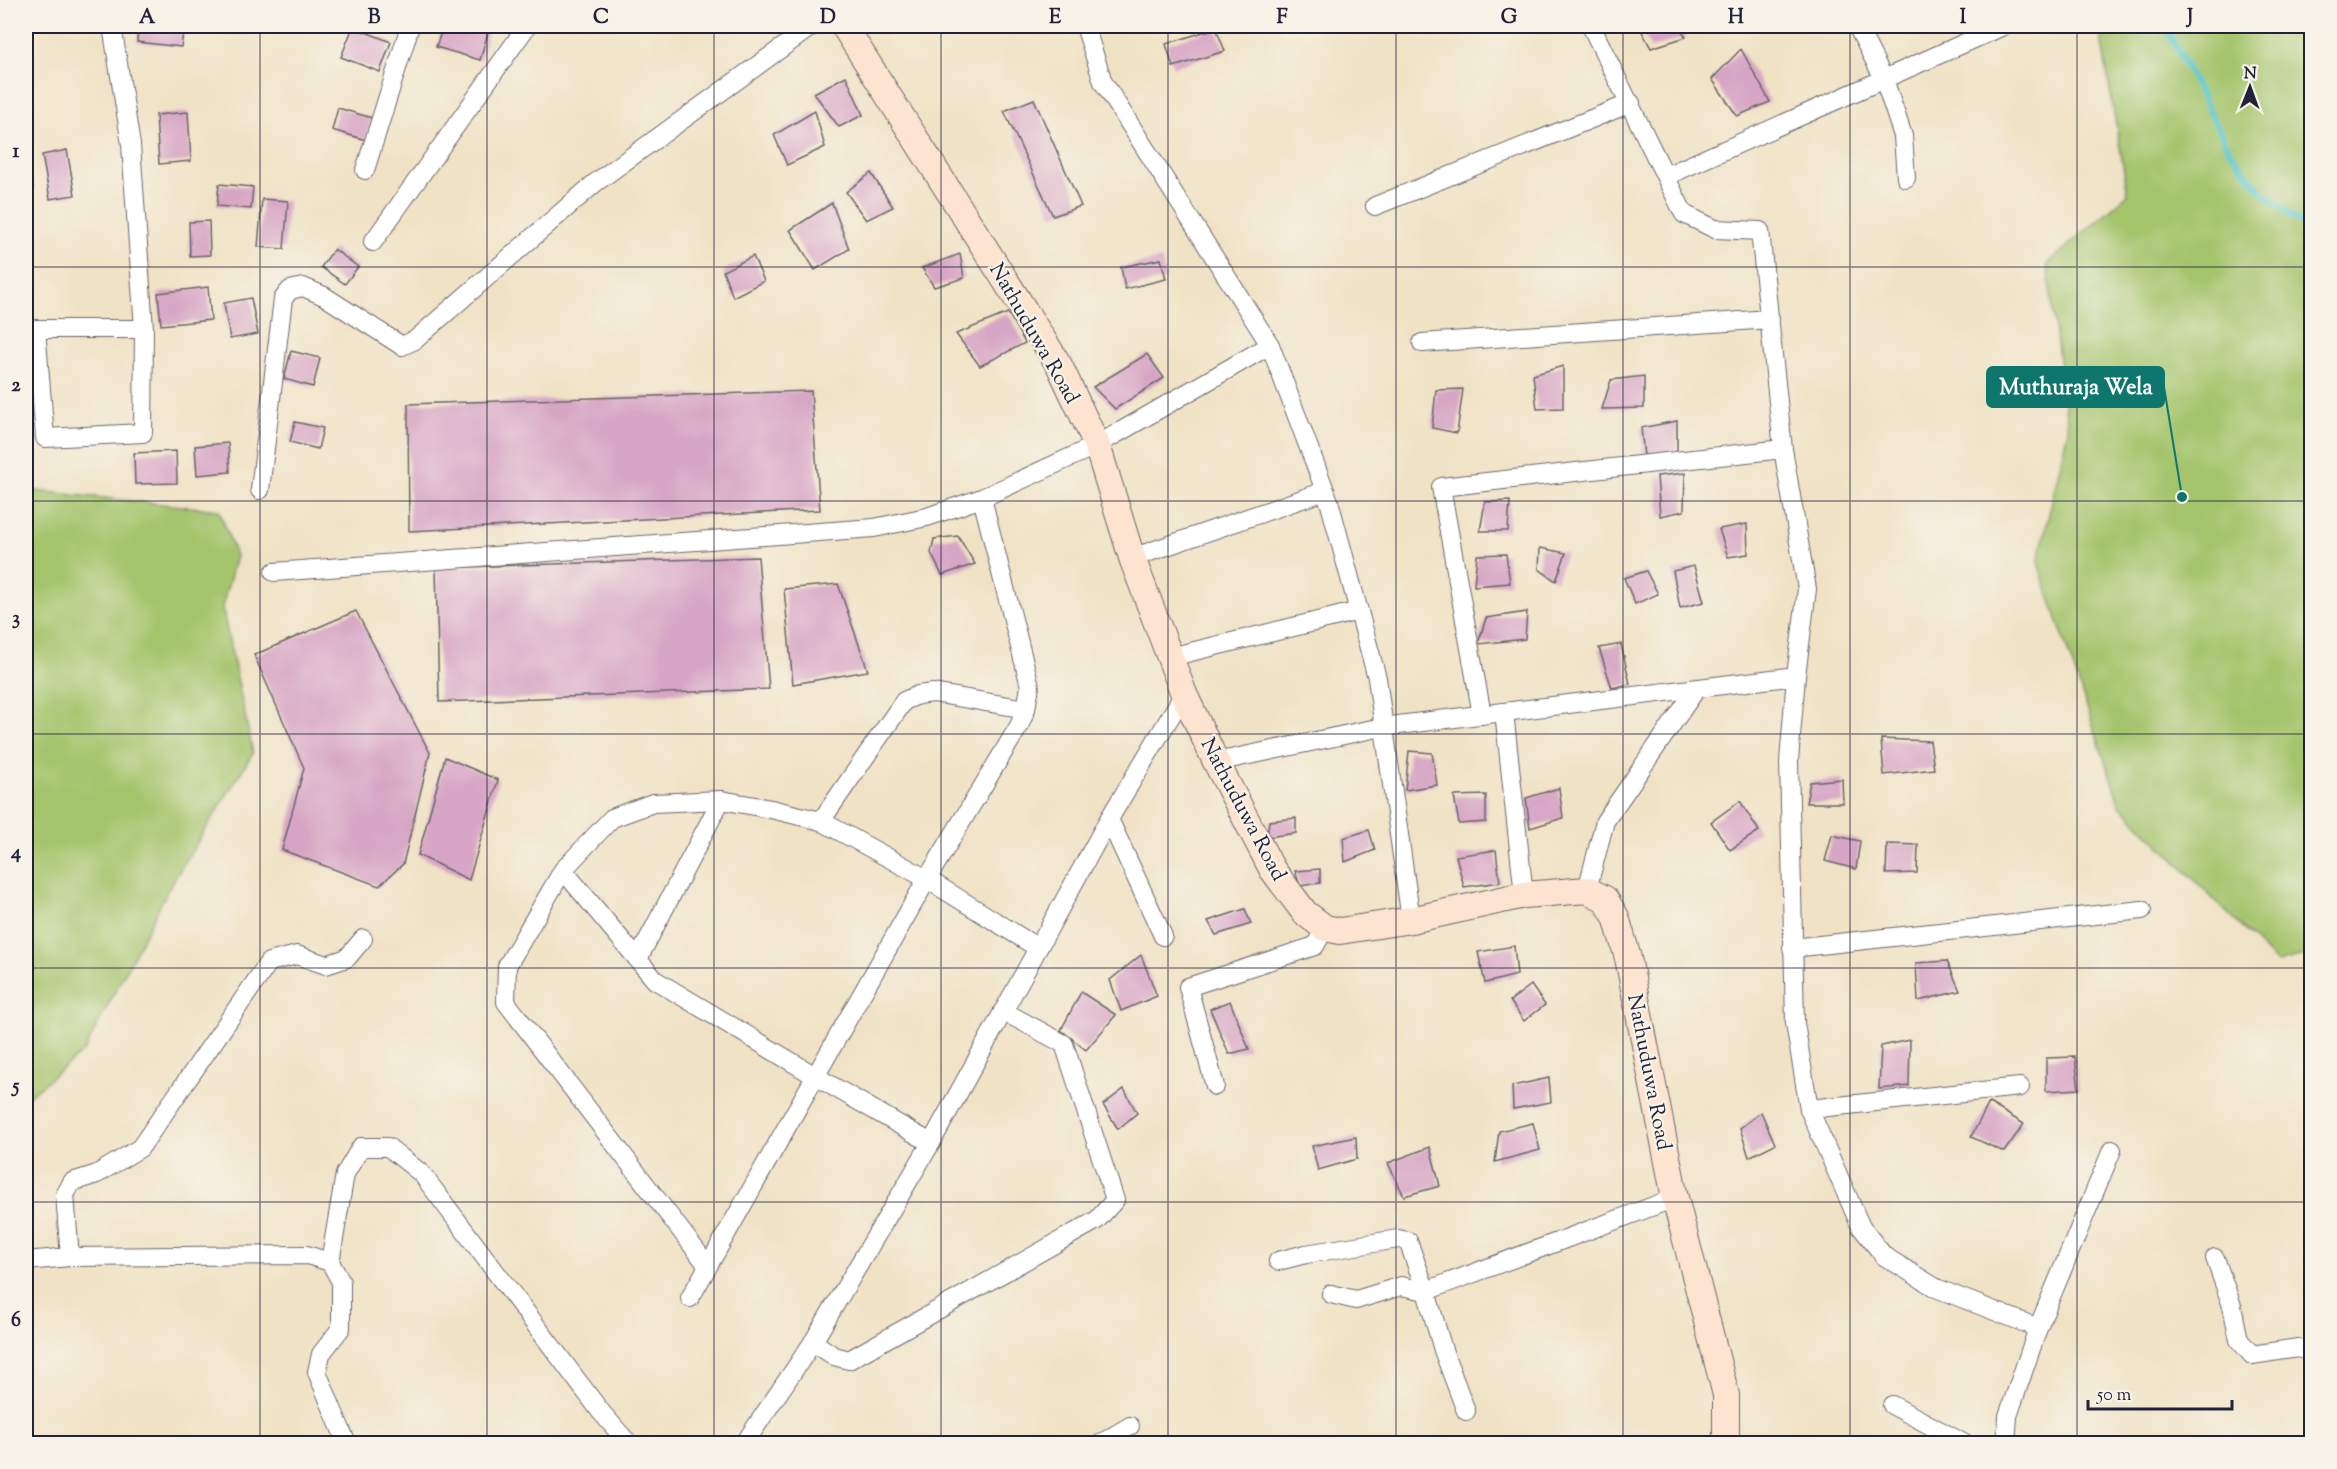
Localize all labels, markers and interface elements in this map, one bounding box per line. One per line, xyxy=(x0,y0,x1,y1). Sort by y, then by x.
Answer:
text: A xyxy=(139,4,156,33)
text: B xyxy=(368,4,381,33)
text: C xyxy=(593,4,609,33)
text: D xyxy=(820,4,836,33)
text: E xyxy=(1049,4,1062,33)
text: F xyxy=(1276,4,1288,33)
text: G xyxy=(1501,4,1518,33)
text: H xyxy=(1728,4,1744,33)
text: I xyxy=(1960,4,1967,33)
text: J xyxy=(2185,4,2193,33)
north arrow xyxy=(2220,57,2280,117)
text: N xyxy=(2244,63,2257,86)
text: 1 xyxy=(13,138,20,167)
street label: Nathuduwa Road xyxy=(981,258,1086,410)
callout: Muthuraja Wela xyxy=(1987,367,2164,407)
text: 2 xyxy=(11,372,21,401)
text: Muthuraja Wela xyxy=(1999,373,2153,405)
text: 3 xyxy=(12,605,20,634)
street label: Nathuduwa Road xyxy=(1192,733,1293,887)
text: 4 xyxy=(10,839,21,868)
street label: Nathuduwa Road xyxy=(1618,992,1678,1153)
text: 5 xyxy=(11,1073,20,1102)
text: 6 xyxy=(11,1307,21,1336)
scale bar xyxy=(2088,1373,2232,1411)
text: 50 m xyxy=(2096,1383,2132,1409)

